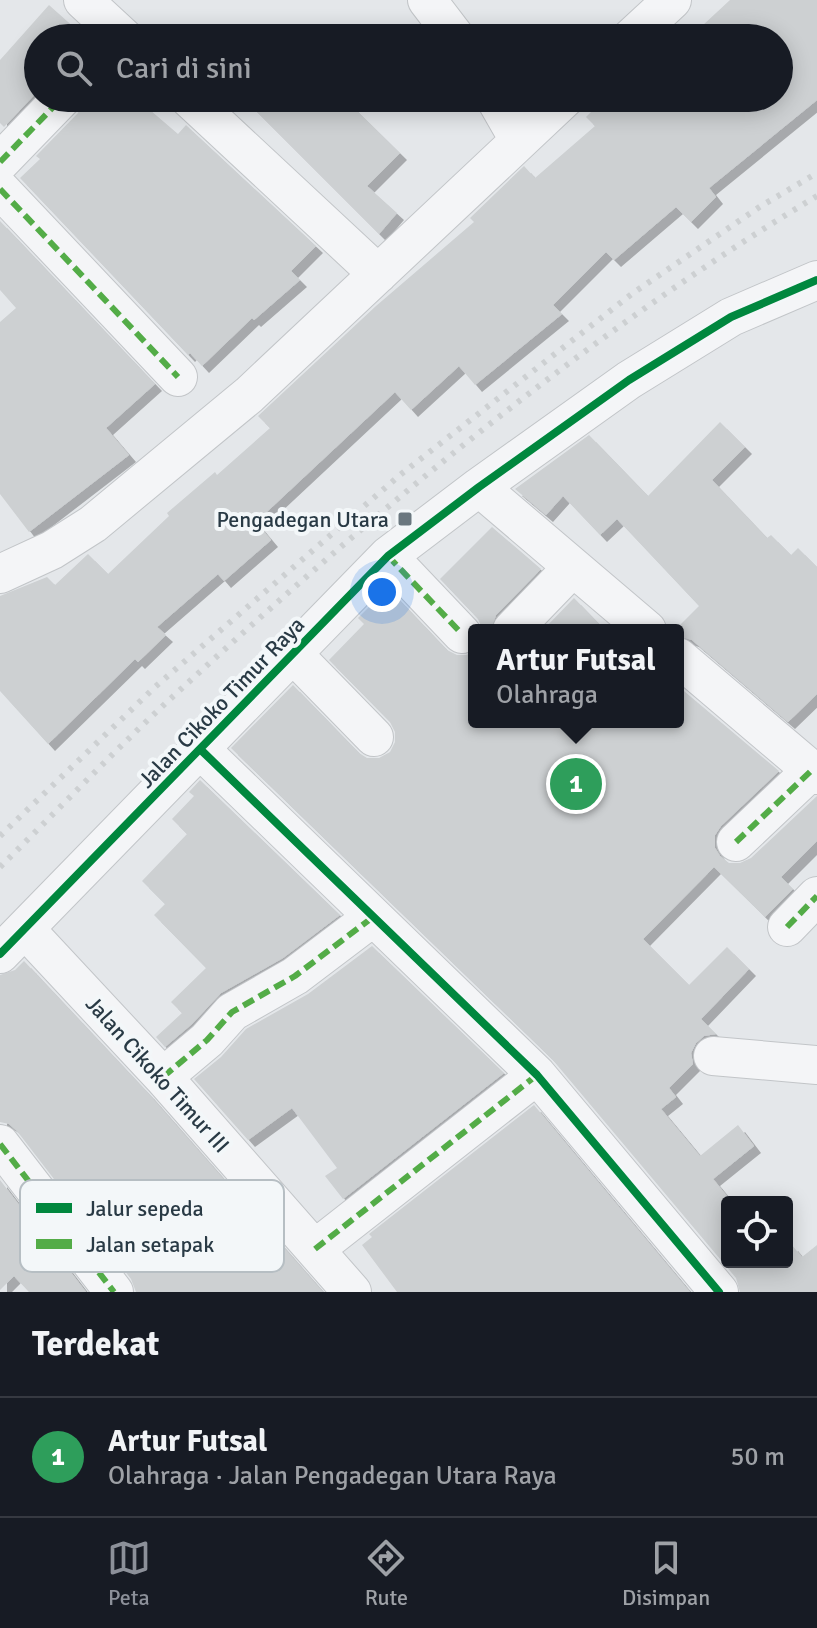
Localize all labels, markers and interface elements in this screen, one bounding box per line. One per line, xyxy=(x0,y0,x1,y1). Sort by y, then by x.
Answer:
search box xyxy=(24,24,793,112)
icon: search xyxy=(52,46,96,90)
text: Cari di sini xyxy=(116,50,252,87)
place label: Pengadegan Utara xyxy=(216,506,389,533)
marker: Pengadegan Utara xyxy=(396,510,414,528)
your location xyxy=(362,572,402,612)
street label: Jalan Cikoko Timur Raya xyxy=(133,611,310,794)
popup xyxy=(468,624,684,728)
text: Artur Futsal xyxy=(496,642,656,679)
text: Olahraga xyxy=(496,679,598,711)
pin: 1 xyxy=(550,754,602,814)
street label: Jalan Cikoko Timur III xyxy=(80,990,235,1158)
legend xyxy=(20,1180,284,1272)
text: Jalur sepeda xyxy=(86,1195,204,1222)
map controls xyxy=(721,1196,793,1268)
button: locate xyxy=(721,1196,793,1268)
text: Jalan setapak xyxy=(86,1231,214,1258)
text: Terdekat xyxy=(32,1323,159,1365)
text: Artur Futsal xyxy=(108,1423,267,1460)
text: 1 xyxy=(51,1441,65,1473)
text: 50 m xyxy=(730,1441,785,1473)
text: Olahraga · Jalan Pengadegan Utara Raya xyxy=(108,1460,557,1492)
tab: Peta xyxy=(107,1536,151,1611)
tab: Rute xyxy=(364,1536,408,1611)
tab: Disimpan xyxy=(622,1536,710,1611)

